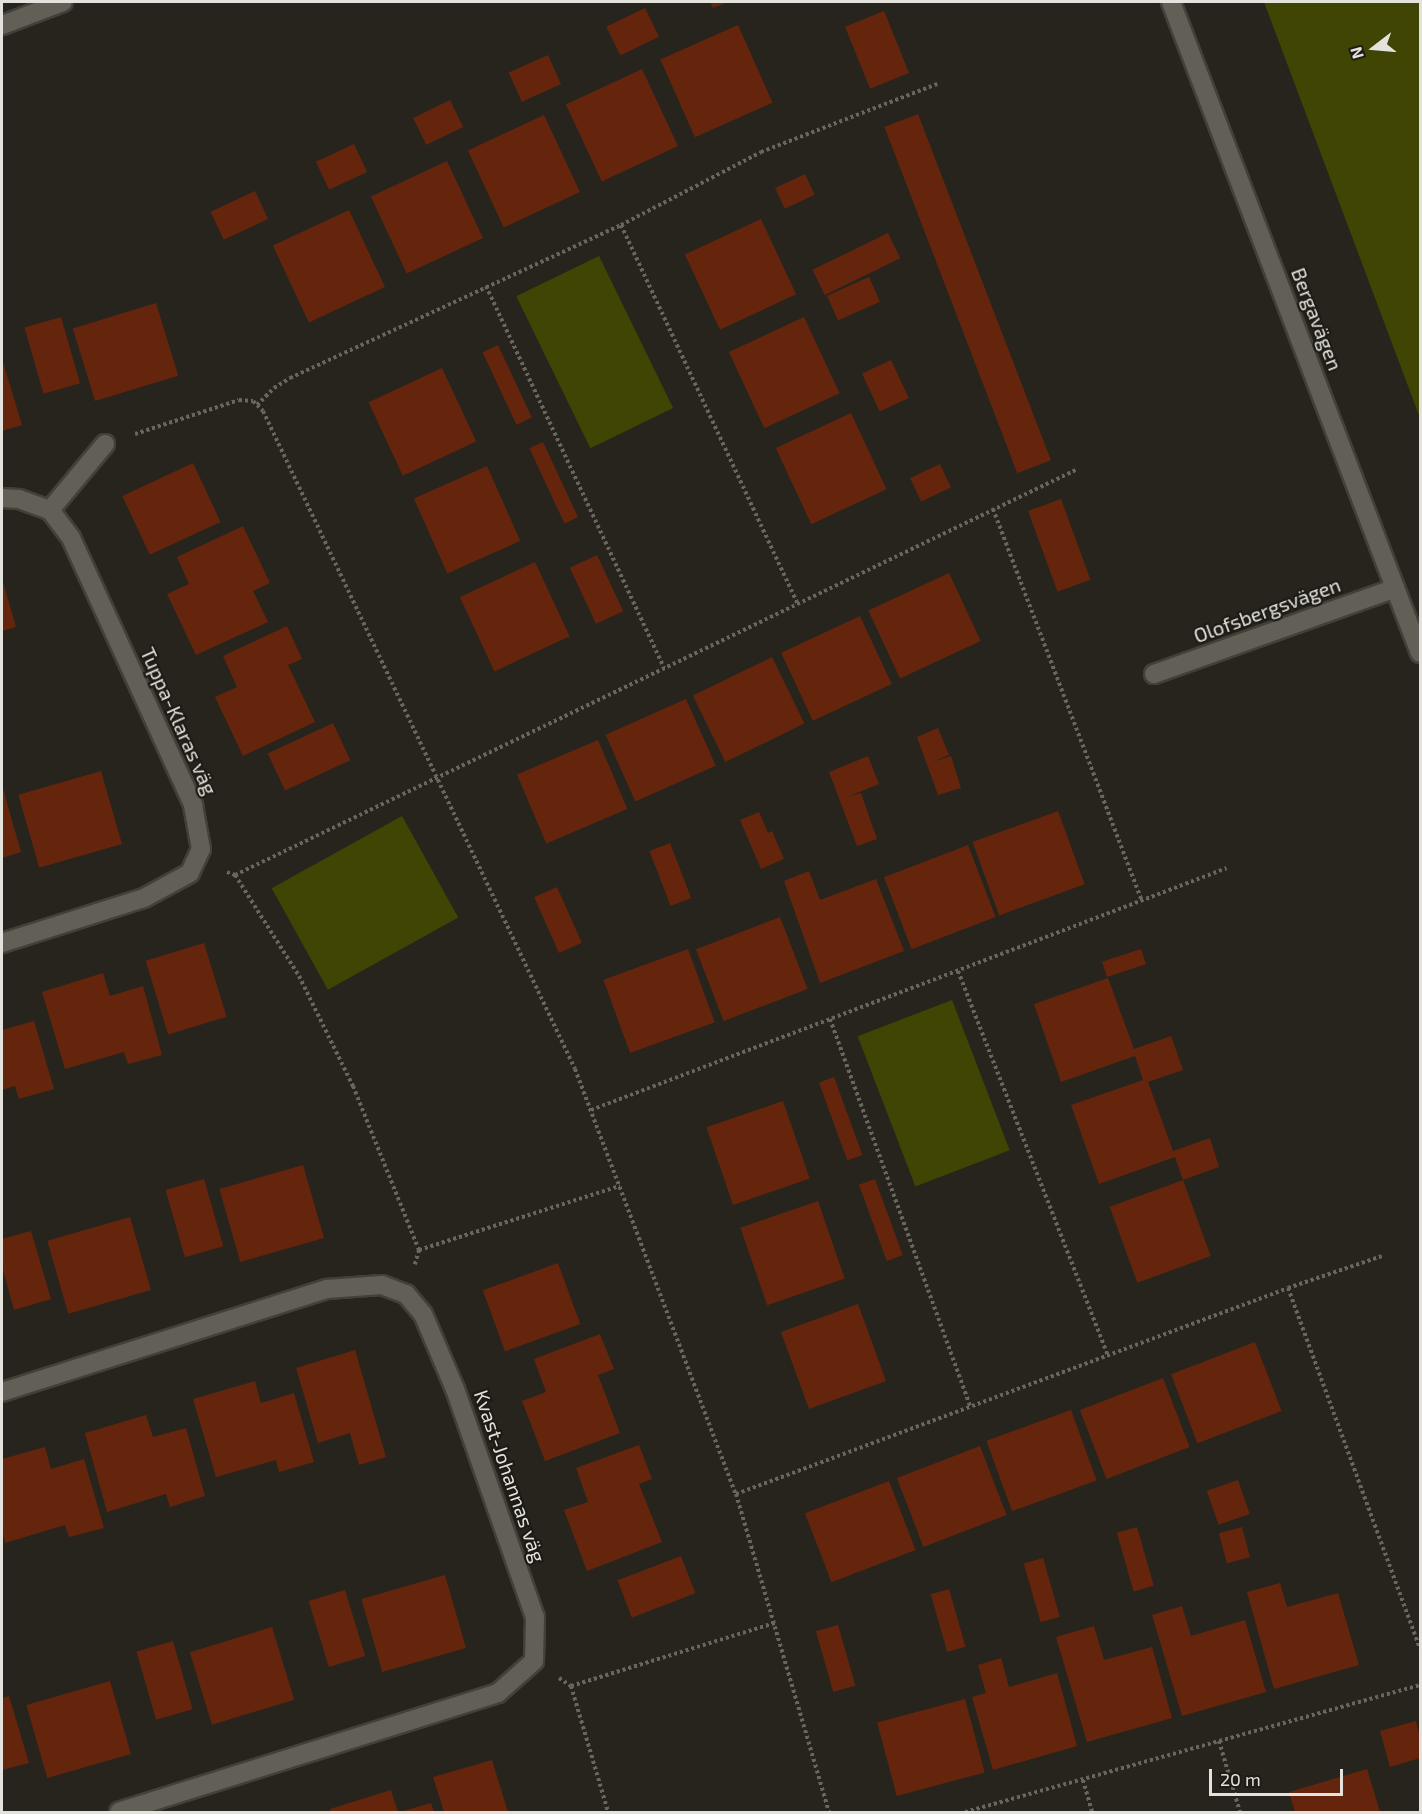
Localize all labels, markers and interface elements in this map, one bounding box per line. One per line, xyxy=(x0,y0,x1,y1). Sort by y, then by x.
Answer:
north arrow xyxy=(1344,18,1404,78)
text: N xyxy=(1345,45,1367,61)
street label: Bergavägen xyxy=(1286,264,1348,374)
street label: Olofsbergsvägen xyxy=(1190,572,1344,648)
street label: Tuppa-Klaras väg xyxy=(136,643,222,799)
street label: Kvast-Johannas väg xyxy=(469,1387,551,1565)
scale bar xyxy=(1212,1757,1346,1795)
text: 20 m xyxy=(1220,1768,1261,1790)

